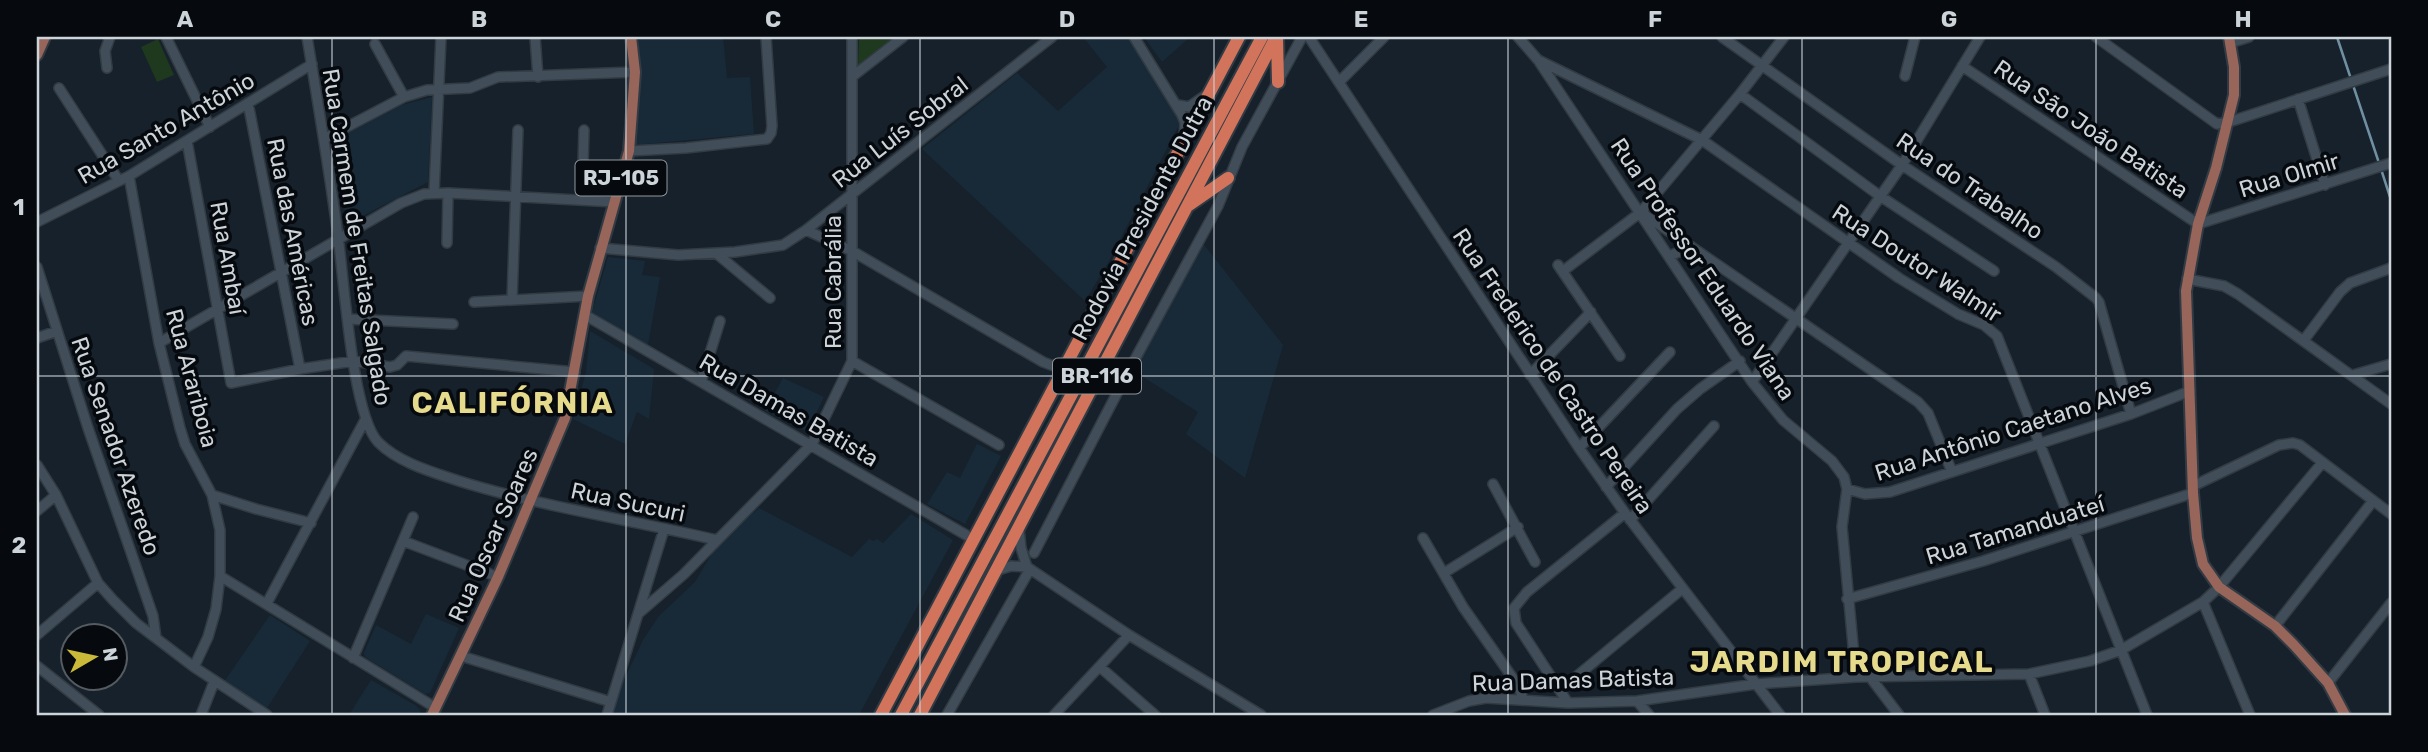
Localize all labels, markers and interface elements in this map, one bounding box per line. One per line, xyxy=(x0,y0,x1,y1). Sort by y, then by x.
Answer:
text: A xyxy=(177,5,194,33)
text: B xyxy=(471,5,487,33)
text: C xyxy=(765,5,781,33)
text: D xyxy=(1059,5,1075,33)
text: E xyxy=(1354,5,1368,33)
text: F xyxy=(1648,5,1662,33)
text: G xyxy=(1941,5,1957,33)
text: H xyxy=(2234,5,2252,33)
street label: Rua São João Batista xyxy=(1989,54,2193,204)
street label: Rua Santo Antônio xyxy=(73,66,259,190)
street label: Rua Carmem de Freitas Salgado xyxy=(317,67,397,407)
street label: Rua Luís Sobral xyxy=(827,70,973,194)
street label: Rodovia Presidente Dutra xyxy=(1066,91,1218,345)
street label: Rua do Trabalho xyxy=(1891,127,2049,245)
street label: Rua Professor Eduardo Viana xyxy=(1605,133,1801,405)
street label: Rua das Américas xyxy=(261,136,325,328)
street label: Rua Olmir xyxy=(2236,146,2343,203)
road number: RJ-105 xyxy=(576,160,666,196)
text: 1 xyxy=(13,193,25,221)
street label: Rua Doutor Walmir xyxy=(1827,198,2007,328)
street label: Rua Ambaí xyxy=(204,199,252,318)
street label: Rua Cabrália xyxy=(819,215,847,349)
street label: Rua Frederico de Castro Pereira xyxy=(1447,223,1659,519)
street label: Rua Arariboia xyxy=(160,305,224,451)
street label: Rua Senador Azeredo xyxy=(65,333,167,559)
street label: Rua Damas Batista xyxy=(694,347,884,473)
road number: BR-116 xyxy=(1053,358,1141,394)
street label: Rua Antônio Caetano Alves xyxy=(1871,371,2155,487)
district label: CALIFÓRNIA xyxy=(411,385,615,421)
street label: Rua Oscar Soares xyxy=(442,444,544,626)
street label: Rua Sucuri xyxy=(568,476,688,528)
street label: Rua Tamanduateí xyxy=(1922,489,2109,570)
text: 2 xyxy=(12,531,26,559)
north arrow xyxy=(60,622,130,692)
district label: JARDIM TROPICAL xyxy=(1690,644,1994,680)
text: N xyxy=(98,646,123,663)
street label: Rua Damas Batista xyxy=(1471,662,1675,698)

